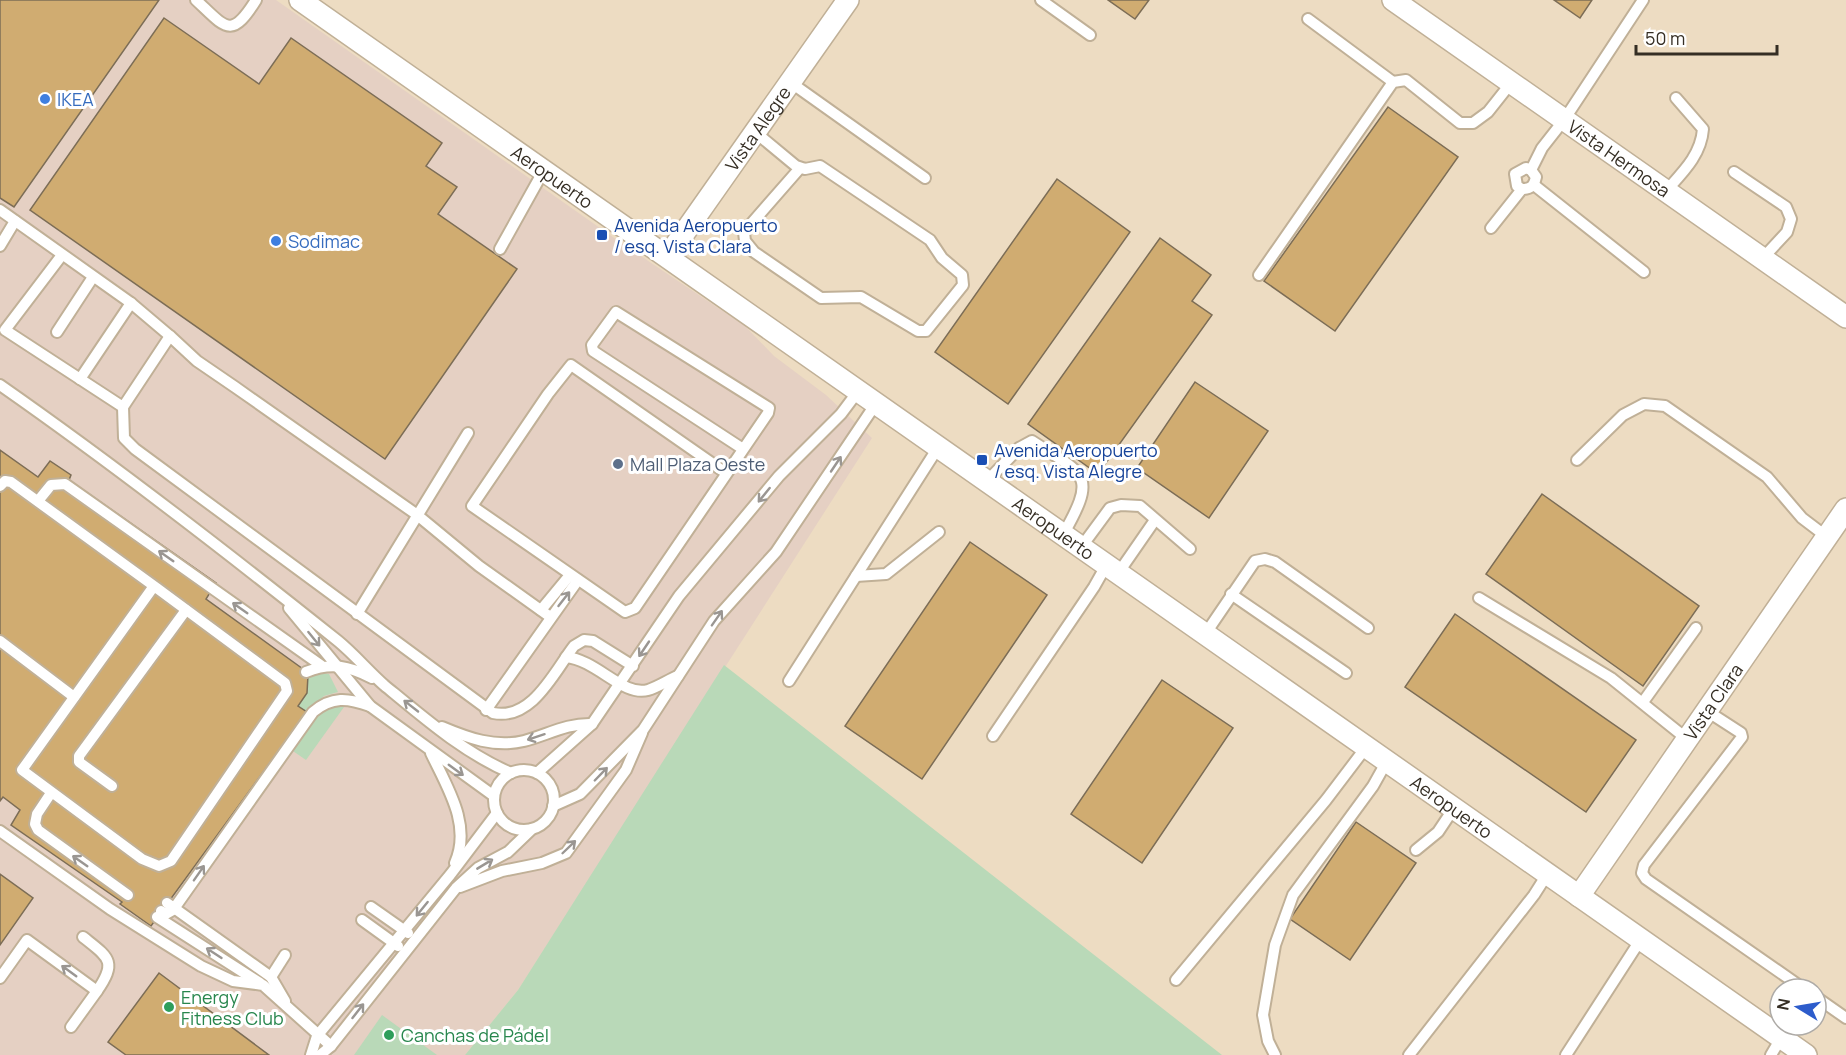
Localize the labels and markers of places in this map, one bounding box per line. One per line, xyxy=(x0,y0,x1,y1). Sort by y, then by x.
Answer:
place label: IKEA xyxy=(57,87,94,111)
marker: IKEA xyxy=(38,92,52,106)
place label: Avenida Aeropuerto / esq. Vista Clara xyxy=(614,213,778,258)
marker: Avenida Aeropuerto / esq. Vista Clara xyxy=(595,228,609,242)
place label: Sodimac xyxy=(288,229,360,253)
marker: Sodimac xyxy=(269,234,283,248)
place label: Avenida Aeropuerto / esq. Vista Alegre xyxy=(994,438,1158,483)
place label: Mall Plaza Oeste xyxy=(630,452,765,476)
marker: Avenida Aeropuerto / esq. Vista Alegre xyxy=(975,453,989,467)
marker: Mall Plaza Oeste xyxy=(611,457,625,471)
place label: Energy Fitness Club xyxy=(181,985,284,1030)
marker: Energy Fitness Club xyxy=(162,1000,176,1014)
place label: Canchas de Pádel xyxy=(401,1023,549,1047)
marker: Canchas de Pádel xyxy=(382,1028,396,1042)

